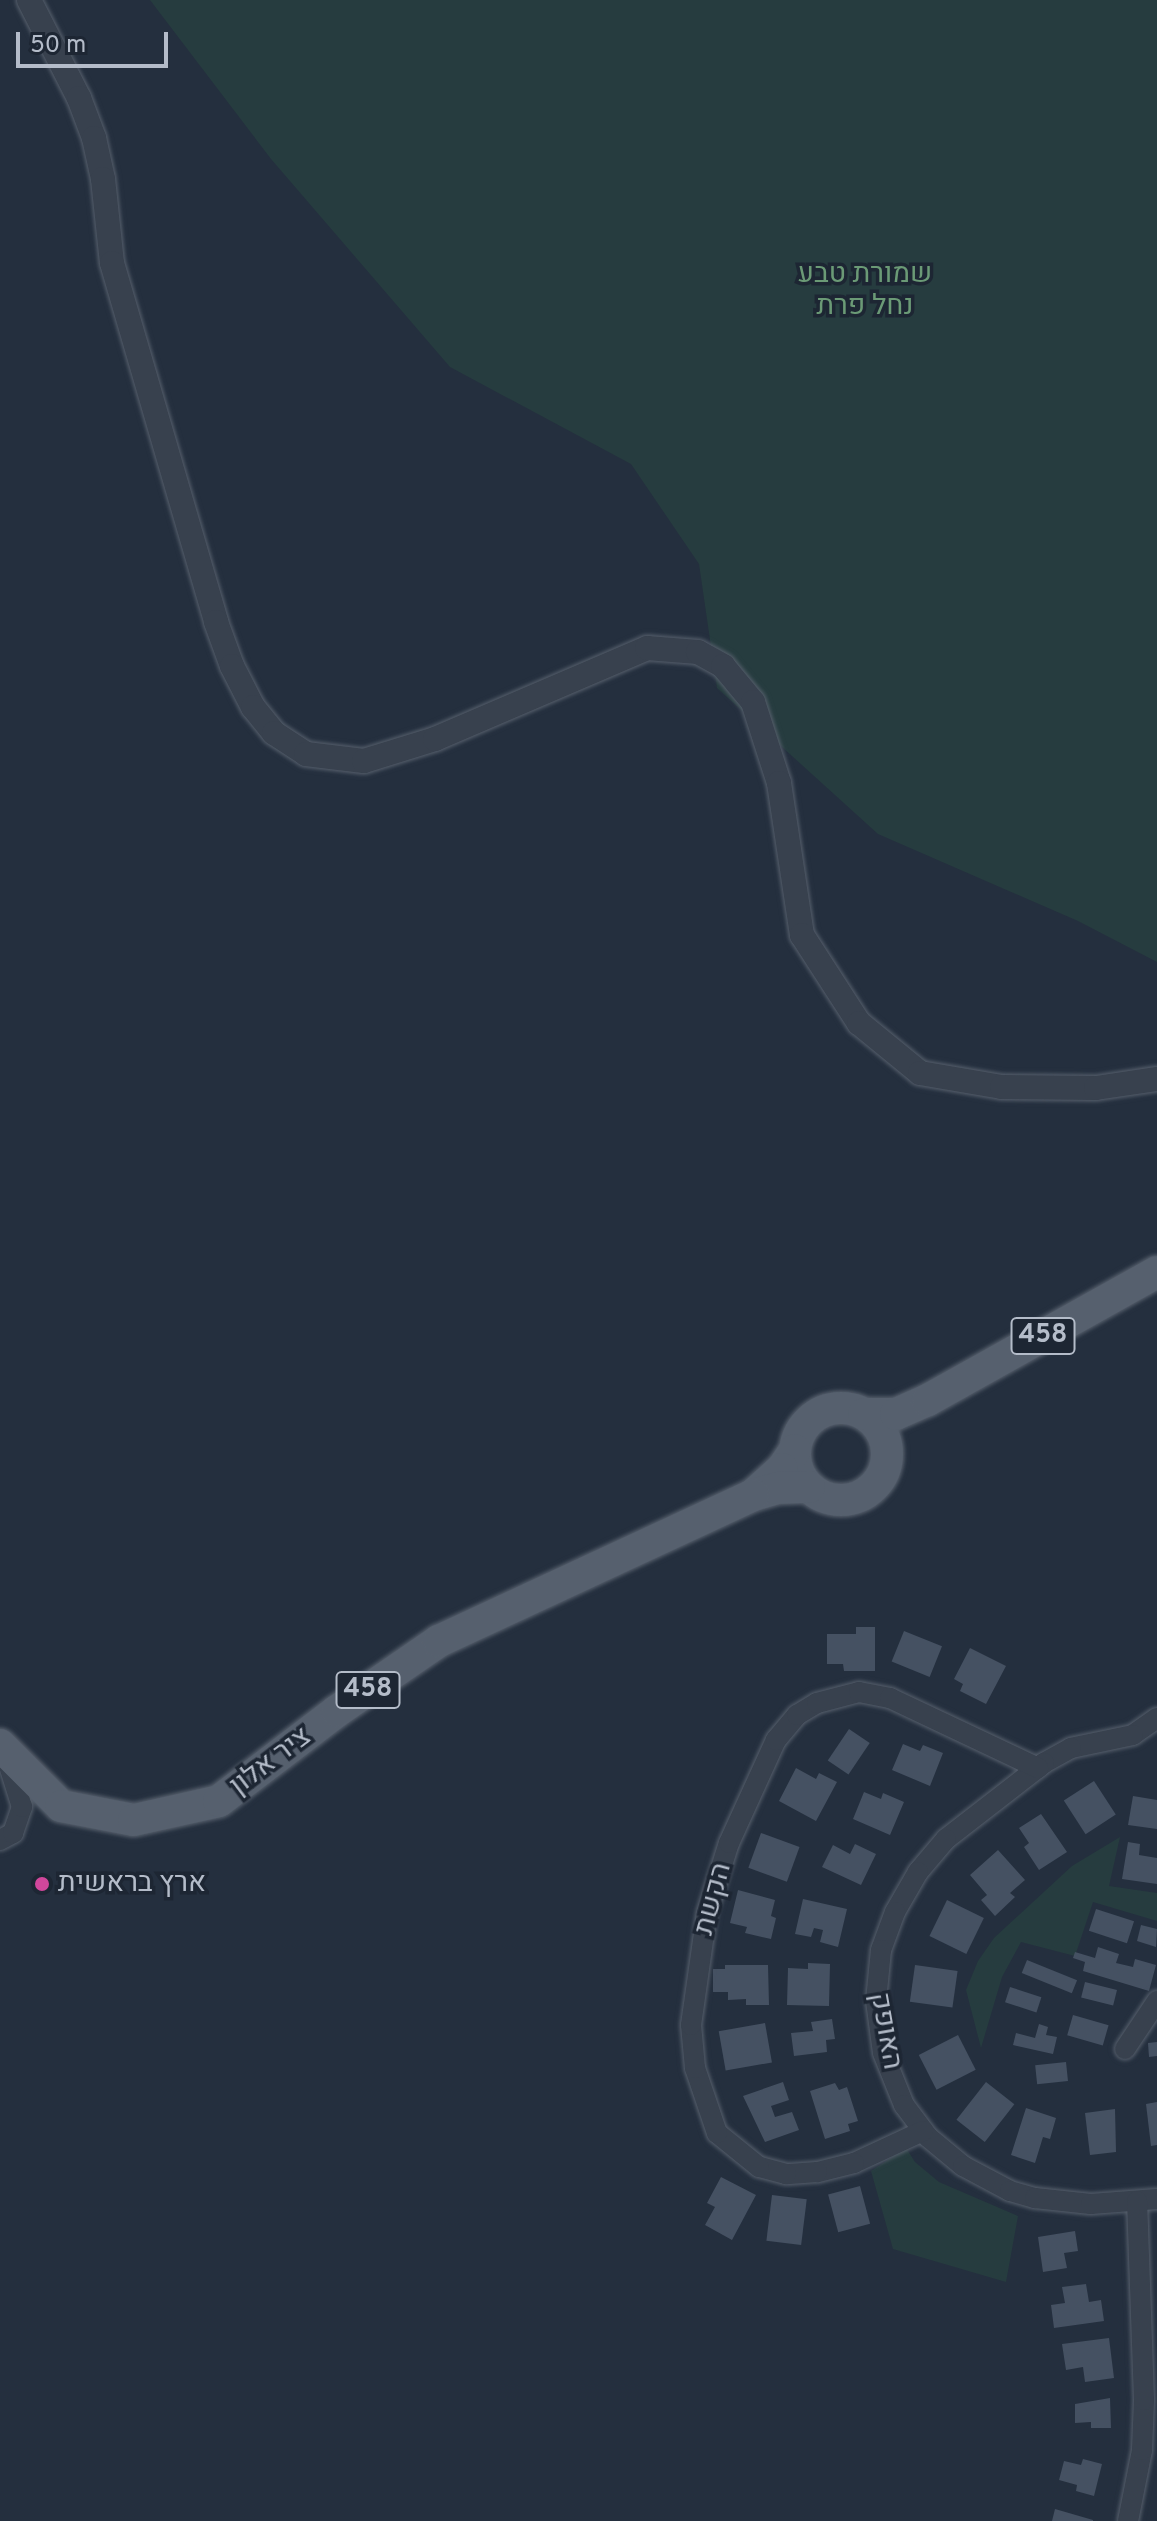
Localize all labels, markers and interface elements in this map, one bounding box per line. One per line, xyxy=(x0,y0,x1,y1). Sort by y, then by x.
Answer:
scale bar xyxy=(20,16,172,66)
text: 50 m xyxy=(30,31,86,61)
park label: שמורת טבע נחל פרת xyxy=(798,258,932,324)
road number: 458 xyxy=(1009,1314,1077,1358)
road number: 458 xyxy=(334,1668,402,1712)
street label: ציר אלון xyxy=(224,1721,318,1803)
street label: הקשת xyxy=(688,1859,740,1939)
place label: ארץ בראשית xyxy=(58,1867,206,1901)
marker: ארץ בראשית xyxy=(33,1875,51,1893)
street label: האופק xyxy=(862,1990,908,2072)

